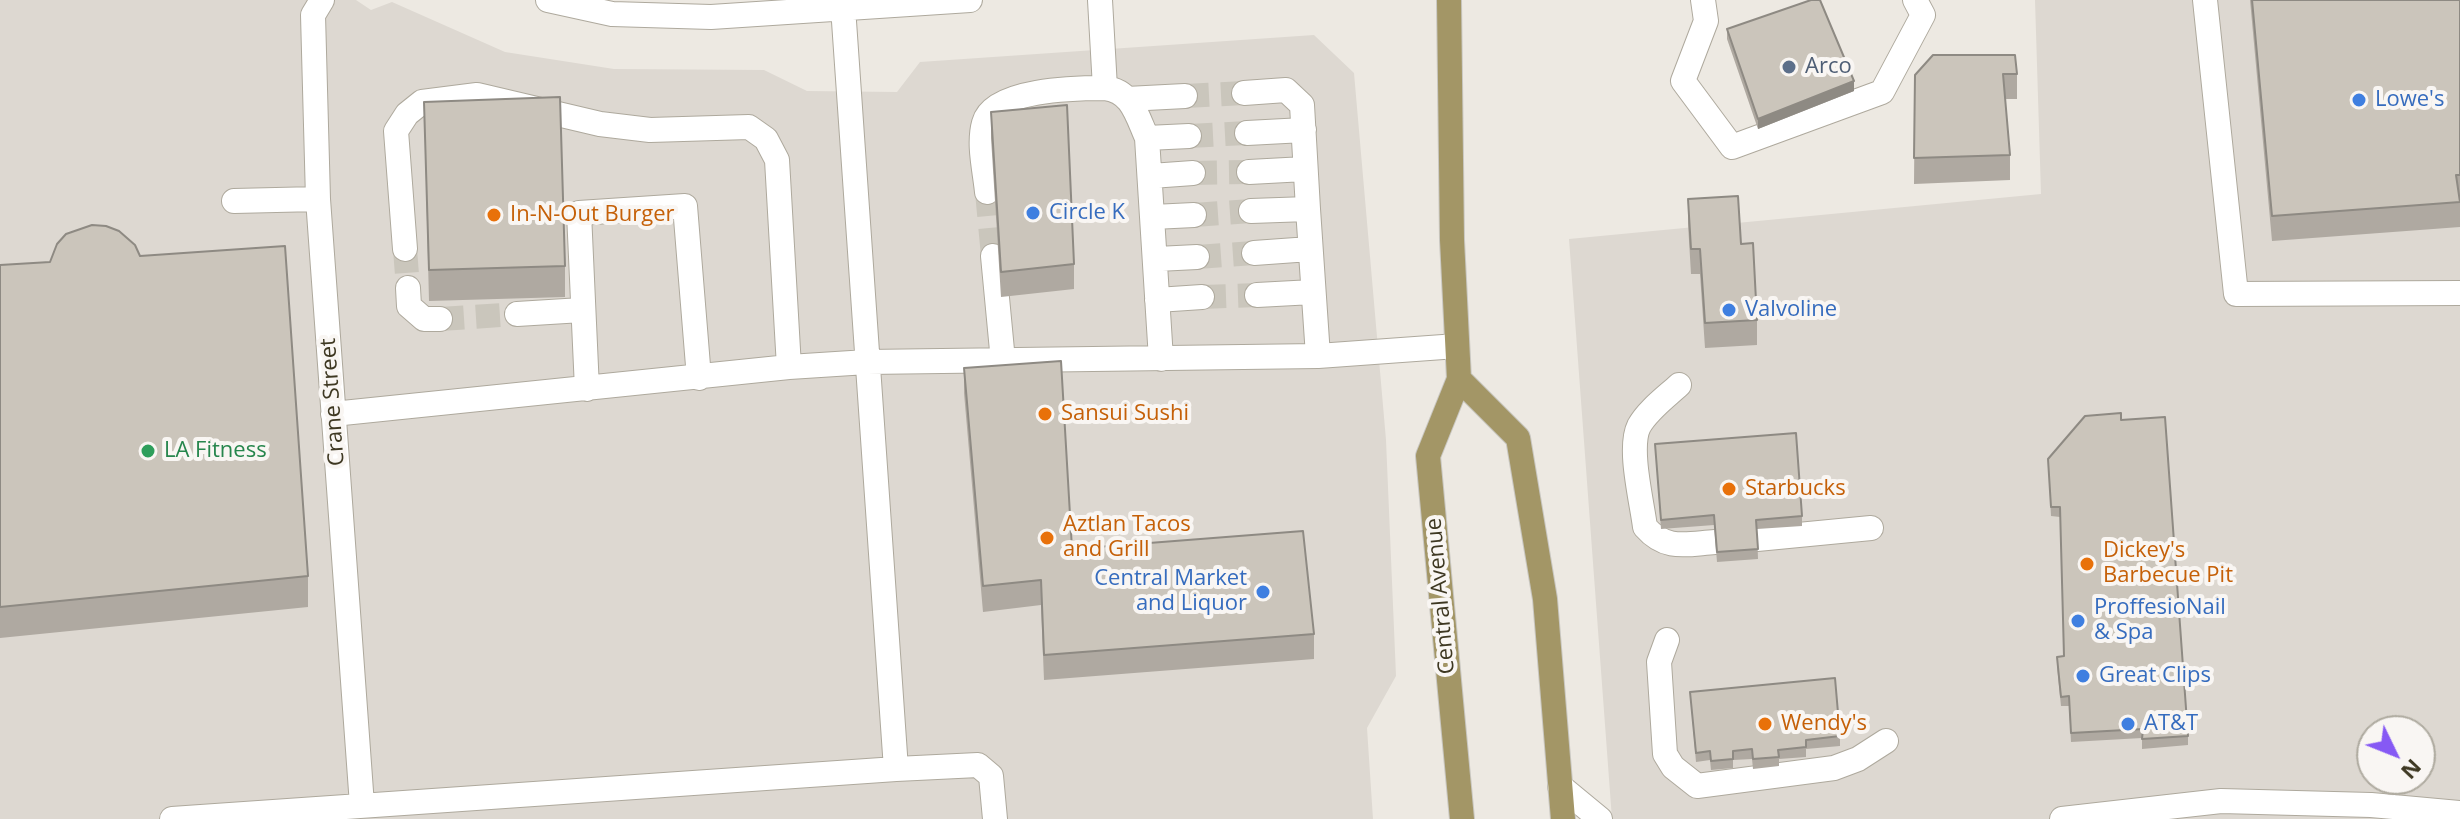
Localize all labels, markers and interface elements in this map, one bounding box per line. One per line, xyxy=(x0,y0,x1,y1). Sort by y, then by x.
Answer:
place label: Arco xyxy=(1805,54,1852,80)
marker: Arco xyxy=(1780,58,1798,76)
place label: Lowe's xyxy=(2375,87,2444,113)
marker: Lowe's xyxy=(2350,91,2368,109)
place label: Circle K xyxy=(1049,200,1125,226)
place label: In-N-Out Burger xyxy=(510,202,675,228)
marker: Circle K xyxy=(1024,204,1042,222)
marker: In-N-Out Burger xyxy=(485,206,503,224)
place label: Valvoline xyxy=(1745,297,1837,323)
marker: Valvoline xyxy=(1720,301,1738,319)
street label: Crane Street xyxy=(315,337,351,467)
place label: Sansui Sushi xyxy=(1061,401,1189,427)
marker: Sansui Sushi xyxy=(1036,405,1054,423)
place label: LA Fitness xyxy=(164,438,267,464)
marker: LA Fitness xyxy=(139,442,157,460)
place label: Starbucks xyxy=(1745,476,1846,502)
marker: Starbucks xyxy=(1720,480,1738,498)
place label: Aztlan Tacos and Grill xyxy=(1063,512,1191,564)
street label: Central Avenue xyxy=(1421,517,1461,675)
marker: Aztlan Tacos and Grill xyxy=(1038,529,1056,547)
place label: Dickey's Barbecue Pit xyxy=(2103,538,2233,590)
marker: Dickey's Barbecue Pit xyxy=(2078,555,2096,573)
place label: Central Market and Liquor xyxy=(1094,566,1247,618)
marker: Central Market and Liquor xyxy=(1254,583,1272,601)
place label: ProffesioNail & Spa xyxy=(2094,595,2226,646)
marker: ProffesioNail & Spa xyxy=(2069,612,2087,630)
place label: Great Clips xyxy=(2099,663,2211,689)
marker: Great Clips xyxy=(2074,667,2092,685)
place label: Wendy's xyxy=(1781,711,1867,737)
place label: AT&T xyxy=(2144,711,2198,737)
marker: Wendy's xyxy=(1756,715,1774,733)
marker: AT&T xyxy=(2119,715,2137,733)
north arrow xyxy=(2356,715,2436,795)
text: N xyxy=(2395,753,2429,787)

